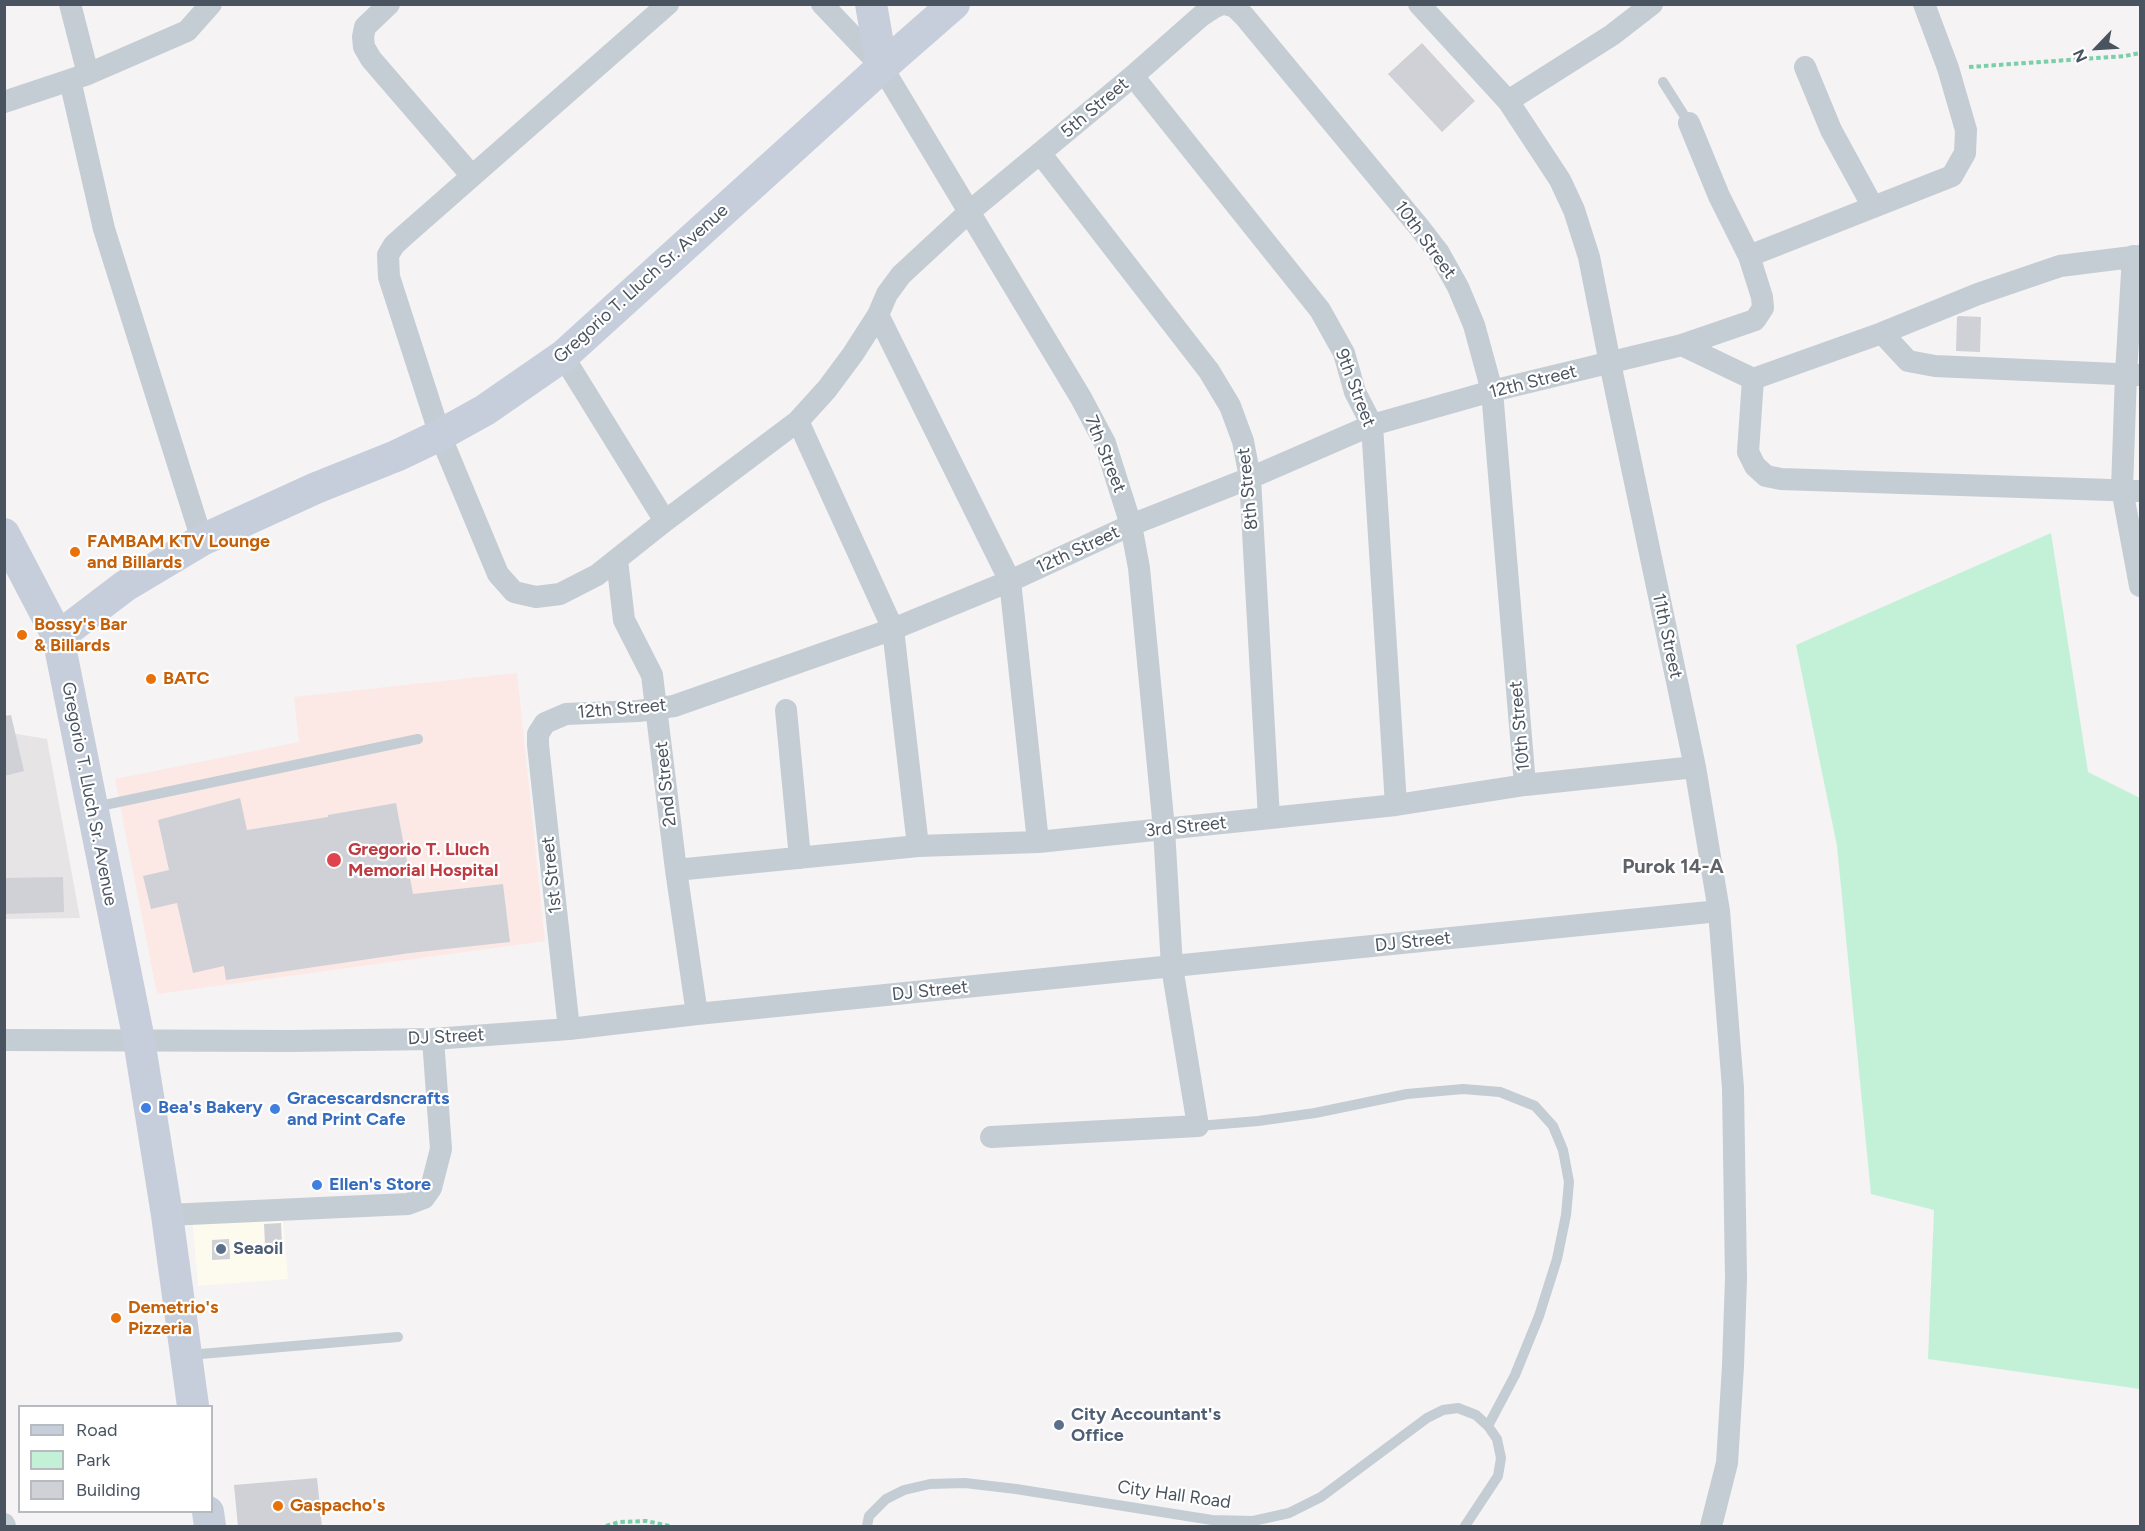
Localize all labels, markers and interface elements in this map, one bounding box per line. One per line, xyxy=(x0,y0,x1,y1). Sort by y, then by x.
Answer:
north arrow xyxy=(2067,18,2127,78)
text: N xyxy=(2069,46,2091,65)
street label: 5th Street xyxy=(1057,73,1133,143)
street label: 10th Street xyxy=(1390,197,1460,283)
street label: Gregorio T. Lluch Sr. Avenue xyxy=(549,200,733,368)
street label: 9th Street xyxy=(1330,346,1380,430)
street label: 12th Street xyxy=(1487,361,1579,403)
street label: 7th Street xyxy=(1080,412,1130,496)
street label: 8th Street xyxy=(1233,447,1263,531)
street label: 12th Street xyxy=(1033,521,1123,579)
place label: FAMBAM KTV Lounge and Billards xyxy=(87,531,270,574)
marker: FAMBAM KTV Lounge and Billards xyxy=(68,545,82,559)
street label: 11th Street xyxy=(1647,591,1687,681)
place label: Bossy's Bar & Billards xyxy=(34,614,127,656)
marker: Bossy's Bar & Billards xyxy=(15,628,29,642)
place label: BATC xyxy=(163,668,210,690)
marker: BATC xyxy=(144,672,158,686)
street label: Gregorio T. Lluch Sr. Avenue xyxy=(57,680,121,908)
street label: 10th Street xyxy=(1505,680,1535,772)
street label: 12th Street xyxy=(577,694,667,724)
street label: 2nd Street xyxy=(651,740,681,828)
street label: 3rd Street xyxy=(1144,812,1228,842)
street label: 1st Street xyxy=(537,835,567,915)
place label: Gregorio T. Lluch Memorial Hospital xyxy=(348,839,498,882)
marker: Gregorio T. Lluch Memorial Hospital xyxy=(325,851,343,869)
district label: Purok 14-A xyxy=(1622,855,1724,879)
street label: DJ Street xyxy=(1374,927,1452,957)
street label: DJ Street xyxy=(891,976,969,1006)
street label: DJ Street xyxy=(407,1024,485,1050)
place label: Gracescardsncrafts and Print Cafe xyxy=(287,1088,449,1130)
place label: Bea's Bakery xyxy=(158,1097,263,1119)
marker: Bea's Bakery xyxy=(139,1101,153,1115)
marker: Gracescardsncrafts and Print Cafe xyxy=(268,1102,282,1116)
place label: Ellen's Store xyxy=(329,1174,431,1196)
marker: Ellen's Store xyxy=(310,1178,324,1192)
place label: Seaoil xyxy=(233,1238,283,1260)
marker: Seaoil xyxy=(214,1242,228,1256)
place label: Demetrio's Pizzeria xyxy=(128,1297,218,1340)
marker: Demetrio's Pizzeria xyxy=(109,1311,123,1325)
place label: City Accountant's Office xyxy=(1071,1404,1221,1446)
legend xyxy=(18,1405,213,1513)
marker: City Accountant's Office xyxy=(1052,1418,1066,1432)
text: Road xyxy=(76,1419,117,1441)
text: Park xyxy=(76,1449,110,1471)
street label: City Hall Road xyxy=(1116,1476,1232,1514)
text: Building xyxy=(76,1479,141,1501)
place label: Gaspacho's xyxy=(290,1495,385,1517)
marker: Gaspacho's xyxy=(271,1499,285,1513)

